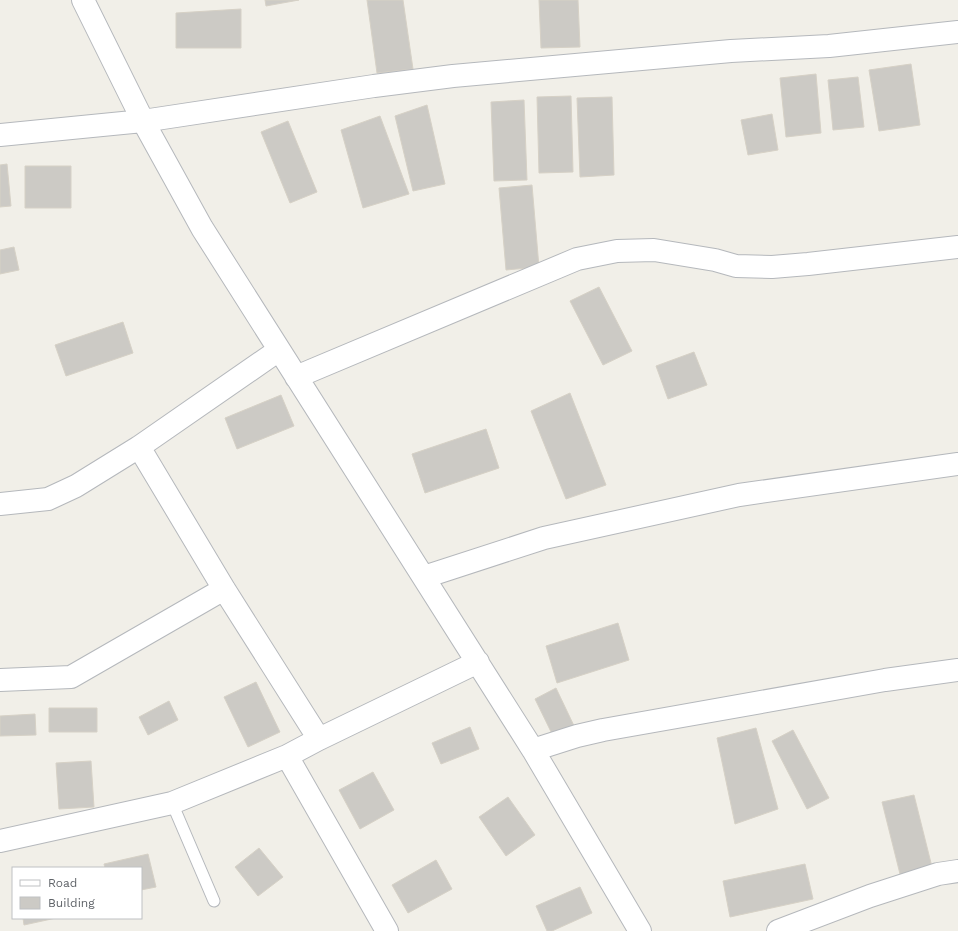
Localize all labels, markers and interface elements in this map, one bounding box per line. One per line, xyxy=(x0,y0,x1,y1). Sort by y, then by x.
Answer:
legend xyxy=(12,867,142,919)
text: Road xyxy=(48,876,77,890)
text: Building xyxy=(48,896,95,910)

